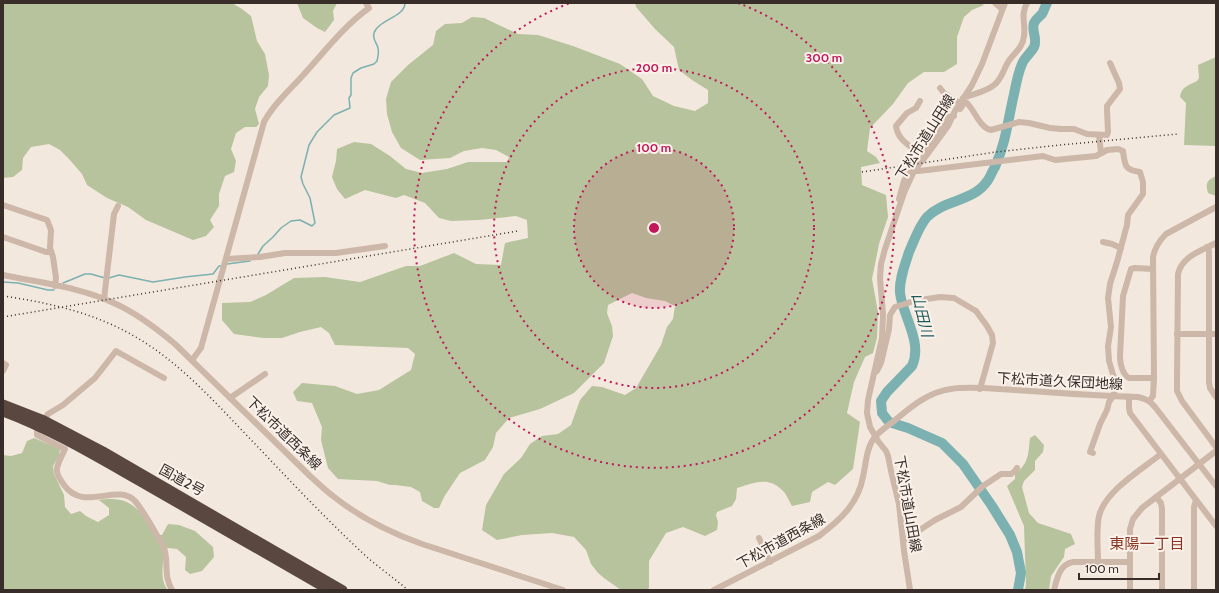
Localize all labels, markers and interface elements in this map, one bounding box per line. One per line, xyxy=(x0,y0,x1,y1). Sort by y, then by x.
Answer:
text: 300 m xyxy=(806,50,842,65)
text: 200 m xyxy=(636,60,672,75)
street label: 下松市道山田線 xyxy=(891,91,959,183)
text: 100 m xyxy=(637,140,671,155)
centre of rings xyxy=(647,221,661,235)
water label: 山田川 xyxy=(908,291,937,341)
street label: 下松市道久保団地線 xyxy=(997,369,1123,393)
street label: 下松市道西条線 xyxy=(243,392,325,474)
street label: 下松市道山田線 xyxy=(891,454,925,554)
street label: 国道2号 xyxy=(156,460,208,500)
street label: 下松市道西条線 xyxy=(734,509,828,573)
district label: 東陽一丁目 xyxy=(1109,535,1185,553)
scale bar xyxy=(1079,555,1159,581)
text: 100 m xyxy=(1085,561,1119,576)

